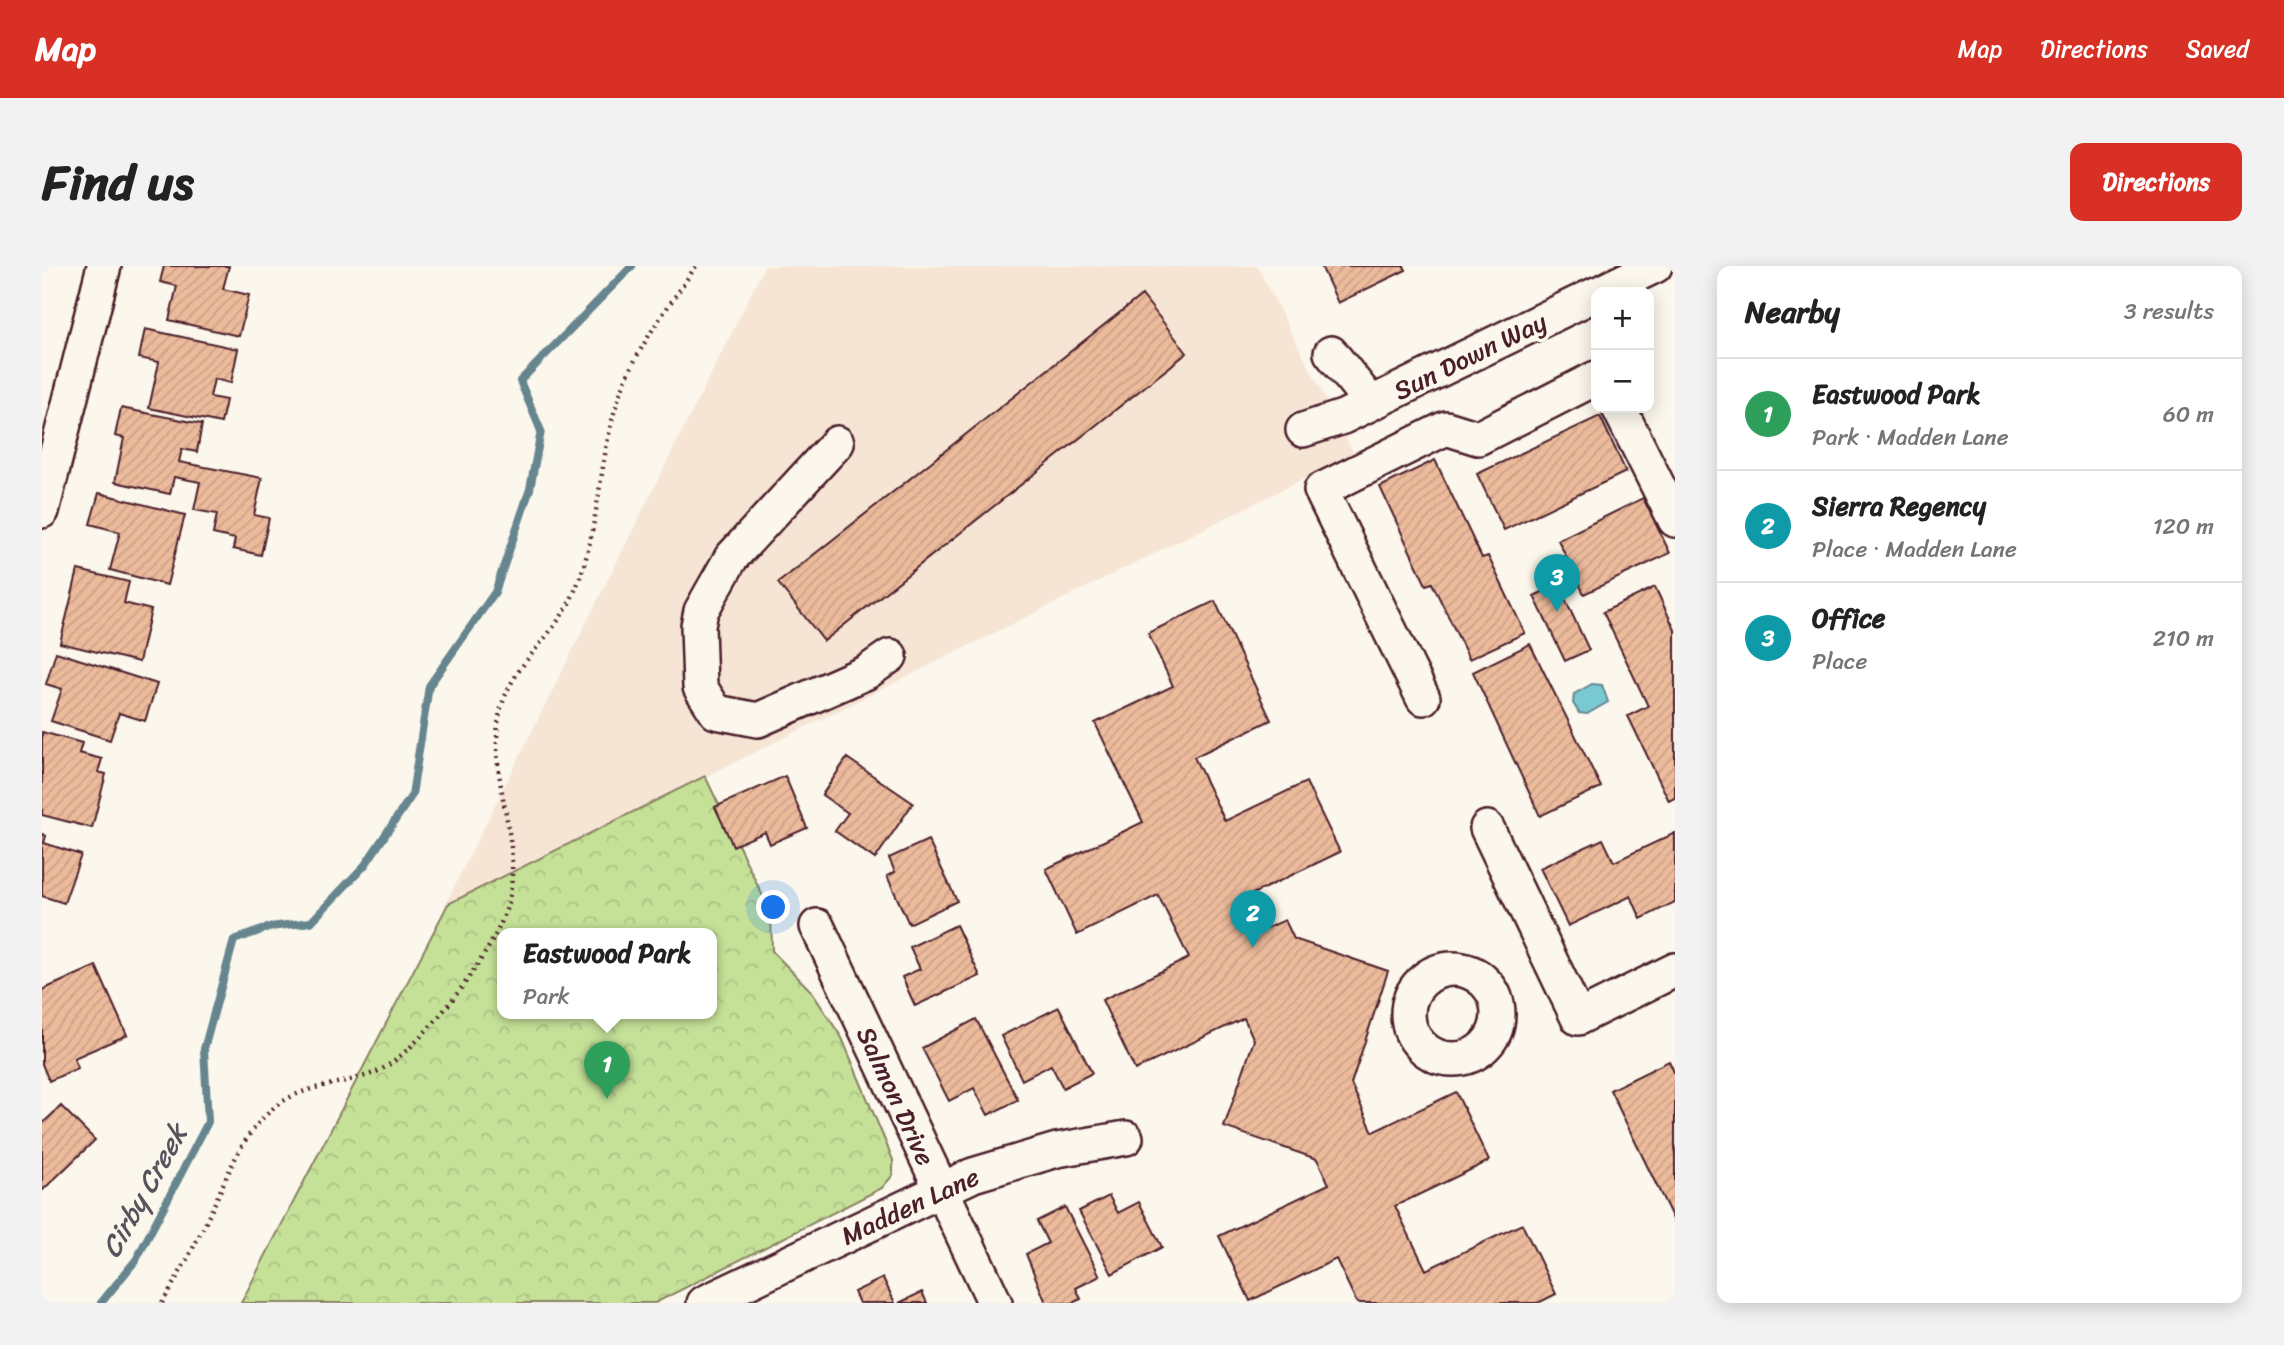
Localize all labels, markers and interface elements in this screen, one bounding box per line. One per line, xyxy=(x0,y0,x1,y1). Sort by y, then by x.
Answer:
text: Map xyxy=(35,20,96,78)
text: Map xyxy=(1958,28,2002,70)
text: Directions xyxy=(2040,28,2148,70)
text: Saved xyxy=(2186,28,2249,70)
text: Find us xyxy=(42,139,194,226)
button: Directions xyxy=(2070,143,2242,221)
text: Nearby xyxy=(1745,285,1840,339)
map controls xyxy=(1591,287,1654,413)
button: + xyxy=(1591,287,1654,350)
text: 3 results xyxy=(2124,291,2214,332)
street label: Sun Down Way xyxy=(1385,299,1555,413)
button: − xyxy=(1591,350,1654,413)
text: Eastwood Park xyxy=(1812,371,1981,417)
text: 1 xyxy=(1763,394,1773,435)
text: 60 m xyxy=(2163,394,2214,435)
text: Park · Madden Lane xyxy=(1812,417,2009,458)
text: Sierra Regency xyxy=(1812,483,1986,529)
text: 2 xyxy=(1761,506,1775,547)
text: 120 m xyxy=(2153,506,2214,547)
text: Place · Madden Lane xyxy=(1812,529,2017,570)
pin: 3 xyxy=(1534,554,1580,612)
text: Office xyxy=(1812,595,1885,641)
text: 3 xyxy=(1762,618,1774,659)
text: 210 m xyxy=(2153,618,2214,659)
text: Place xyxy=(1812,641,1867,682)
your location xyxy=(756,890,790,924)
pin: 2 xyxy=(1230,890,1276,948)
popup xyxy=(497,928,717,1019)
text: Eastwood Park xyxy=(523,930,691,976)
text: Park xyxy=(523,976,570,1017)
street label: Salmon Drive xyxy=(844,1018,948,1174)
pin: 1 xyxy=(584,1041,630,1099)
water label: Cirby Creek xyxy=(87,1113,202,1267)
street label: Madden Lane xyxy=(833,1154,987,1258)

